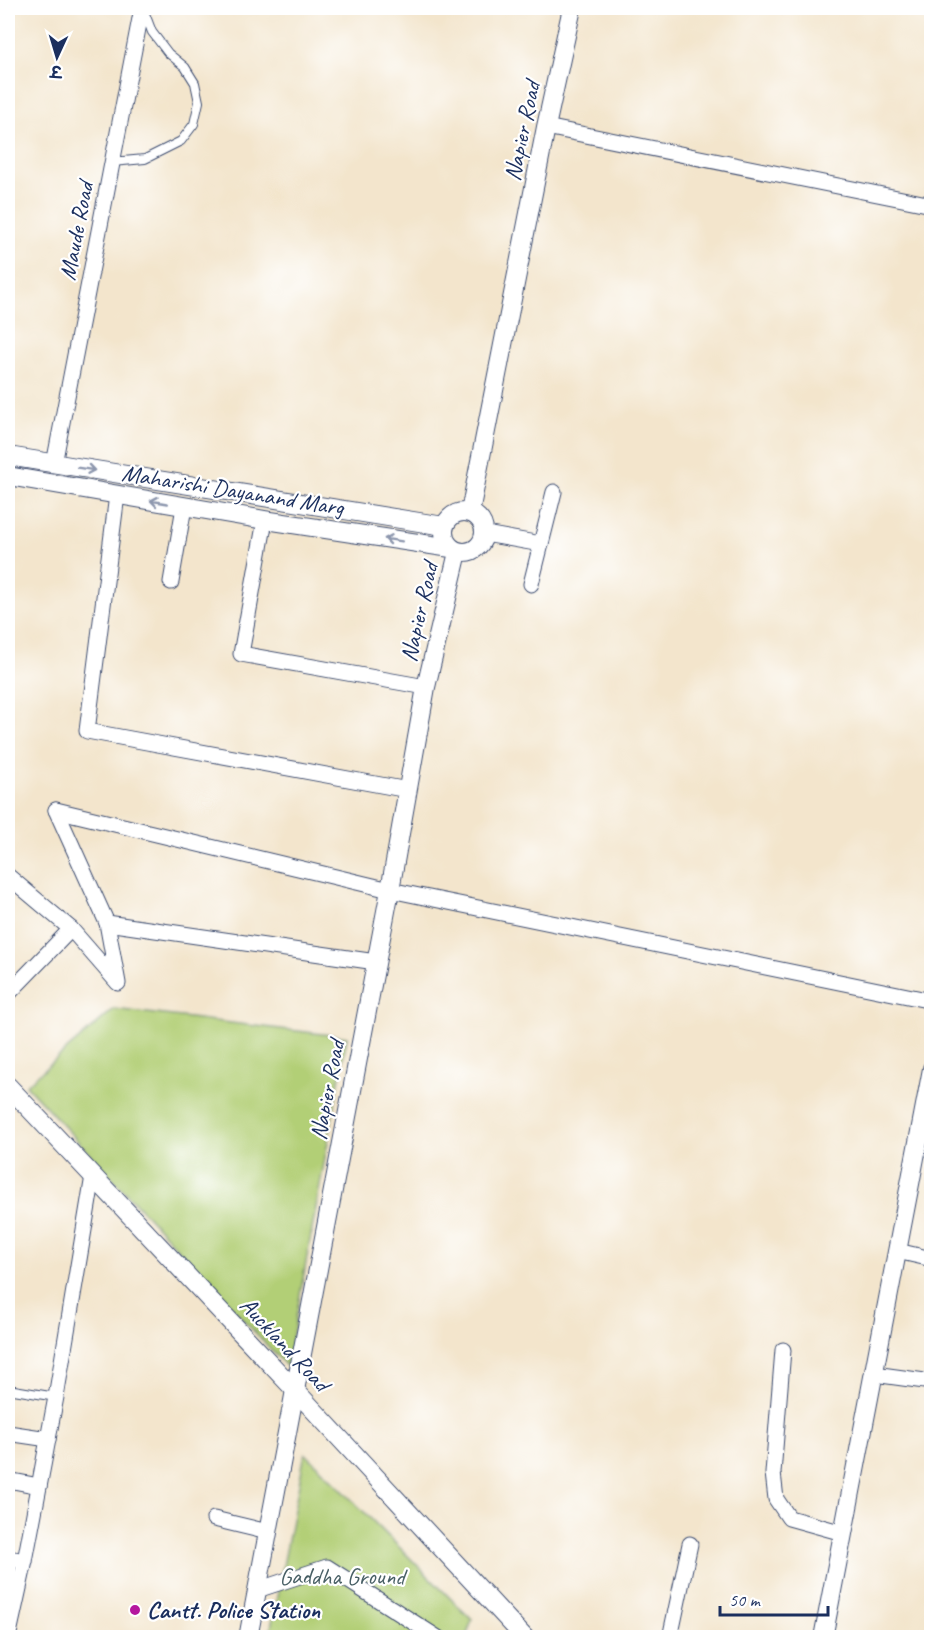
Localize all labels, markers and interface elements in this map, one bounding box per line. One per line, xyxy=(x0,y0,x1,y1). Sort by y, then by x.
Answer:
north arrow xyxy=(27,27,87,87)
text: उ xyxy=(49,61,64,81)
street label: Napier Road xyxy=(497,75,548,183)
street label: Maude Road xyxy=(52,176,101,283)
street label: Maharishi Dayanand Marg xyxy=(120,458,348,523)
one-way arrow xyxy=(76,464,95,475)
one-way arrow xyxy=(150,497,169,508)
one-way arrow xyxy=(384,534,403,545)
street label: Napier Road xyxy=(393,556,446,665)
street label: Napier Road xyxy=(303,1034,352,1142)
street label: Auckland Road xyxy=(234,1290,339,1400)
park label: Gaddha Ground xyxy=(279,1561,408,1591)
scale bar xyxy=(720,1579,828,1617)
text: 50 m xyxy=(729,1589,762,1611)
place label: Cantt. Police Station xyxy=(147,1595,321,1625)
marker: Cantt. Police Station xyxy=(128,1603,142,1617)

